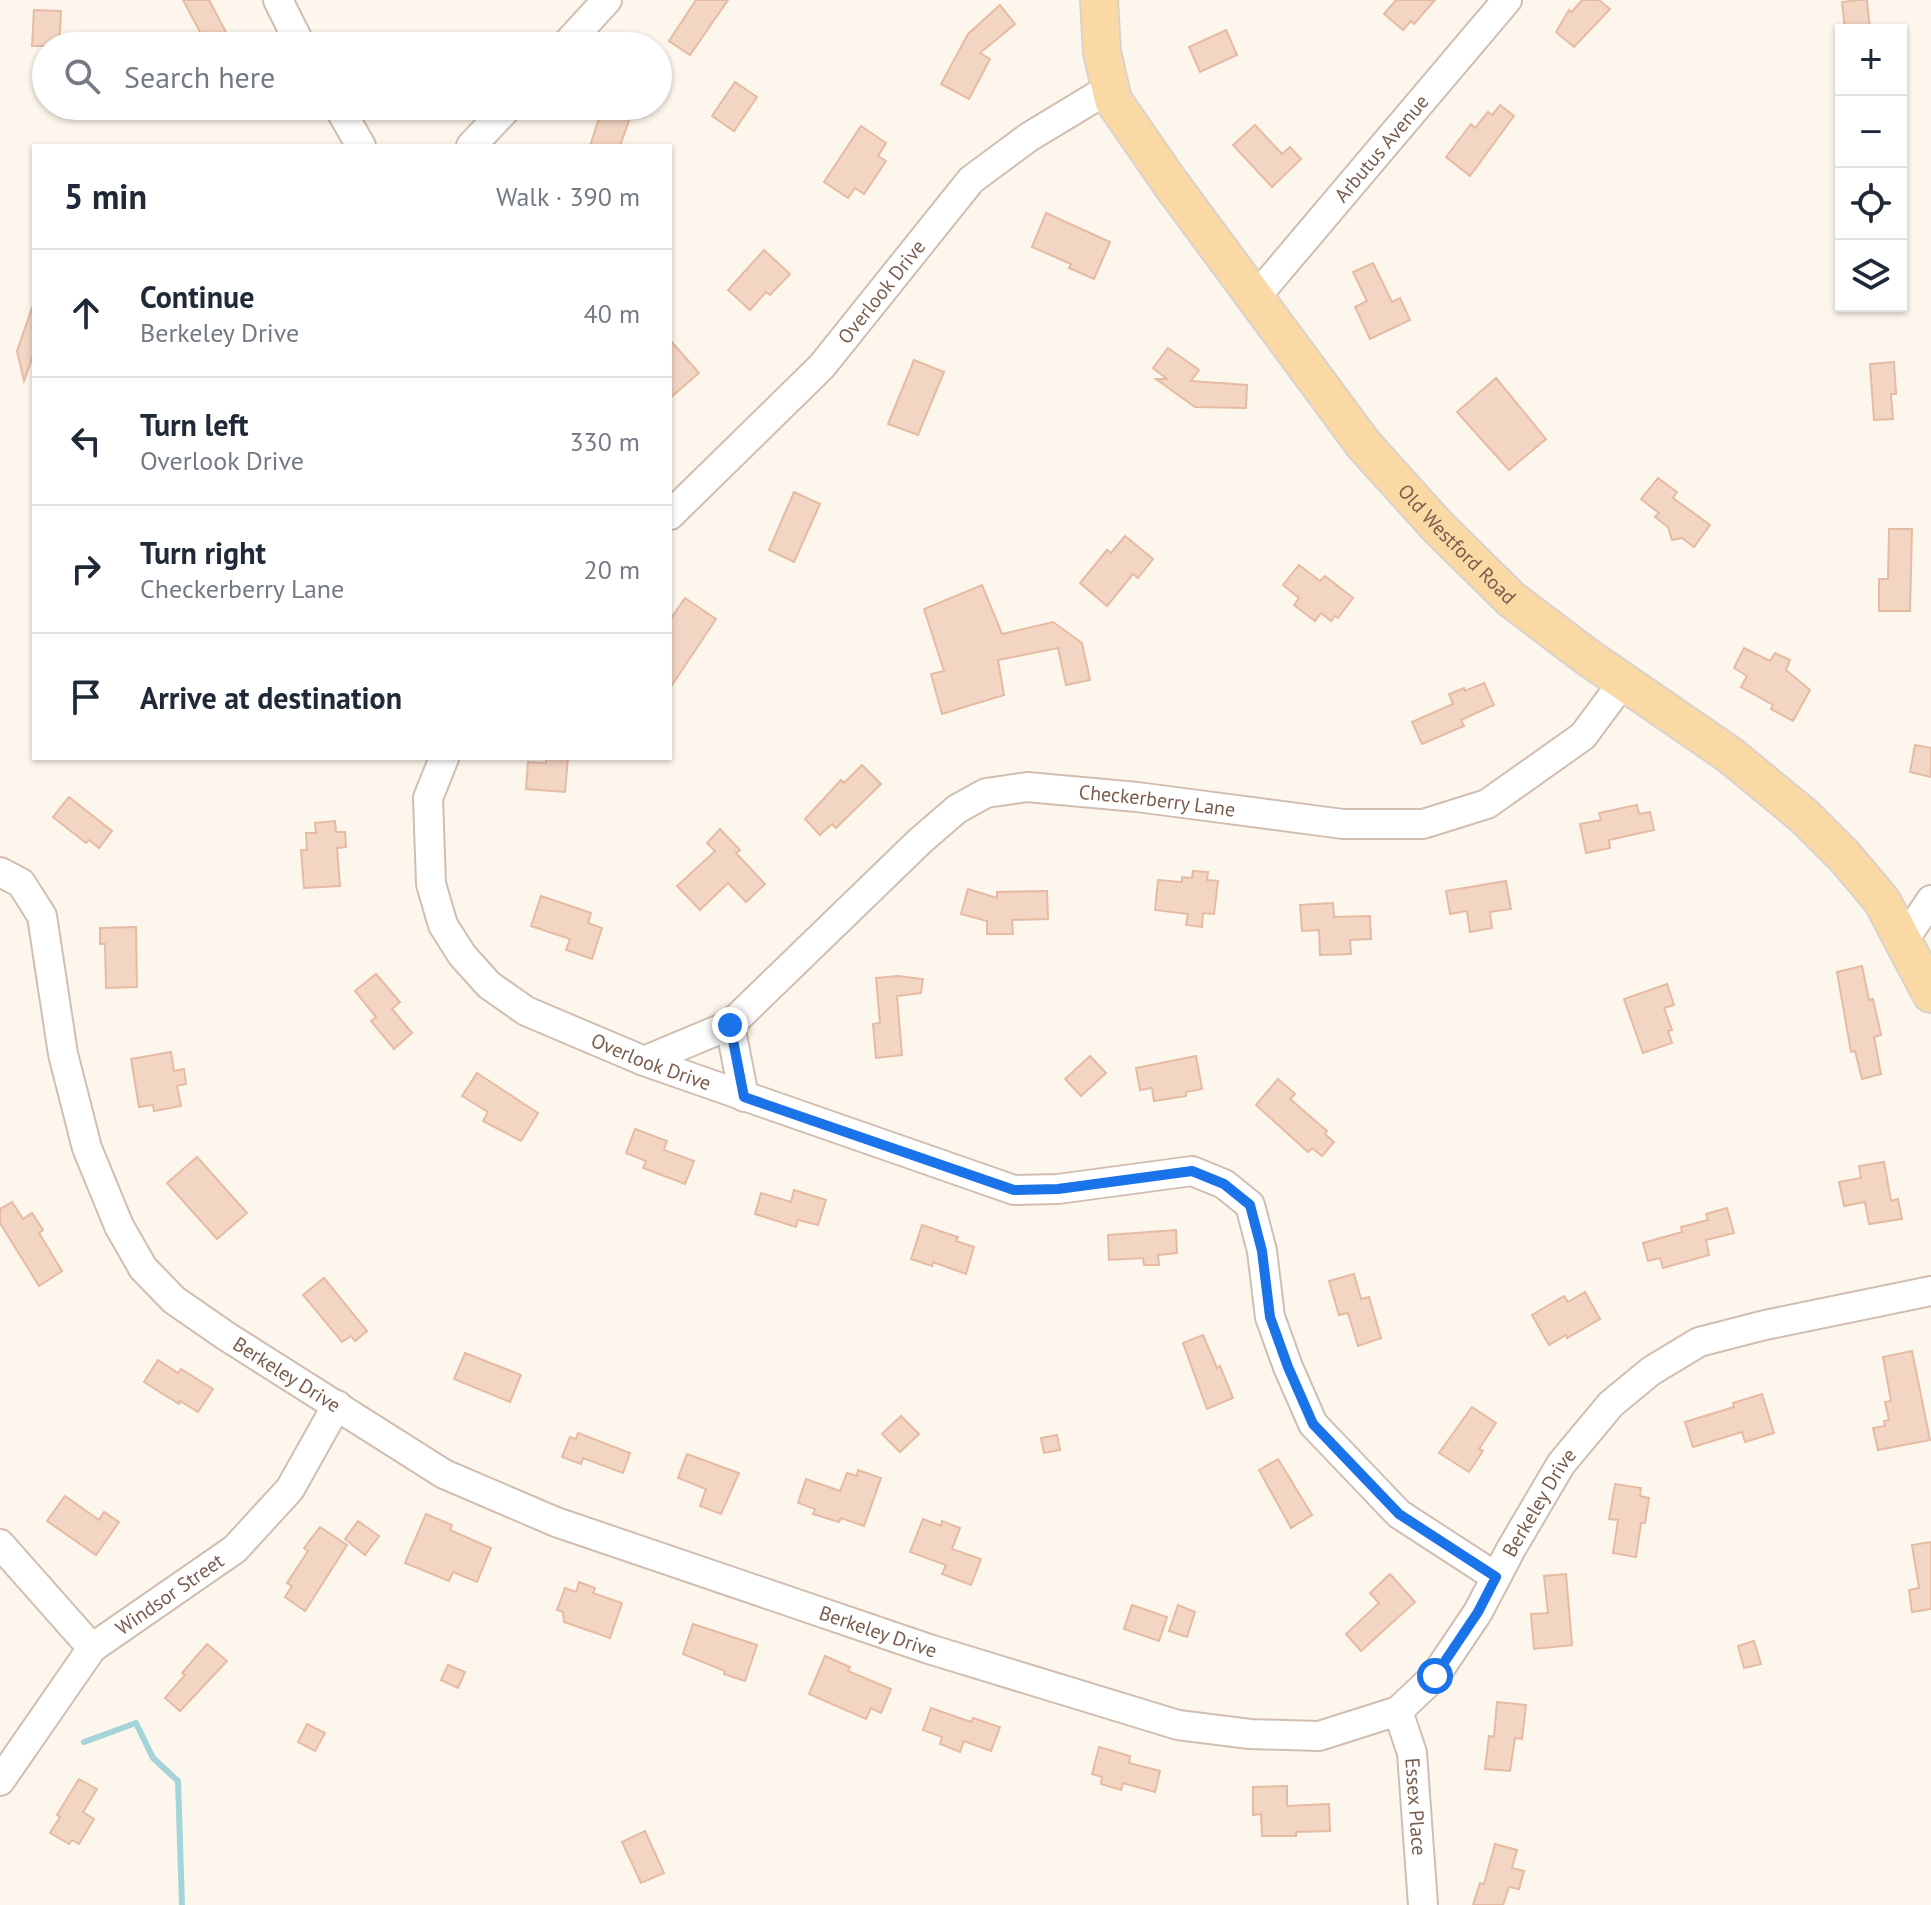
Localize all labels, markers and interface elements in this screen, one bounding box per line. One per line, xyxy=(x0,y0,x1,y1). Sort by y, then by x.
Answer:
map controls xyxy=(1835,24,1907,312)
button: + xyxy=(1835,24,1907,96)
search box xyxy=(32,32,672,120)
icon: search xyxy=(60,54,104,98)
text: Search here xyxy=(124,57,275,96)
street label: Arbutus Avenue xyxy=(1329,89,1435,208)
button: − xyxy=(1835,96,1907,168)
button: locate xyxy=(1835,168,1907,240)
text: 5 min xyxy=(64,174,147,218)
text: Walk · 390 m xyxy=(496,180,640,213)
street label: Overlook Drive xyxy=(832,234,931,349)
button: layers xyxy=(1835,240,1907,312)
text: Continue xyxy=(140,277,254,316)
icon: ahead xyxy=(64,291,108,335)
text: 40 m xyxy=(584,297,640,330)
text: Berkeley Drive xyxy=(140,316,299,349)
text: Turn left xyxy=(140,405,248,444)
icon: left xyxy=(64,419,108,463)
text: 330 m xyxy=(569,425,640,458)
text: Overlook Drive xyxy=(140,444,304,477)
street label: Old Westford Road xyxy=(1392,478,1522,610)
text: Turn right xyxy=(140,533,266,572)
icon: right xyxy=(64,547,108,591)
text: 20 m xyxy=(584,553,640,586)
text: Checkerberry Lane xyxy=(140,572,344,605)
icon: arrive xyxy=(64,675,108,719)
text: Arrive at destination xyxy=(140,678,402,717)
street label: Checkerberry Lane xyxy=(1078,779,1237,823)
route end xyxy=(712,1007,748,1043)
street label: Overlook Drive xyxy=(587,1027,714,1096)
street label: Berkeley Drive xyxy=(228,1331,346,1418)
street label: Berkeley Drive xyxy=(1496,1443,1582,1561)
street label: Windsor Street xyxy=(110,1548,229,1641)
street label: Berkeley Drive xyxy=(816,1600,940,1664)
route start xyxy=(1417,1658,1453,1694)
street label: Essex Place xyxy=(1399,1757,1432,1856)

